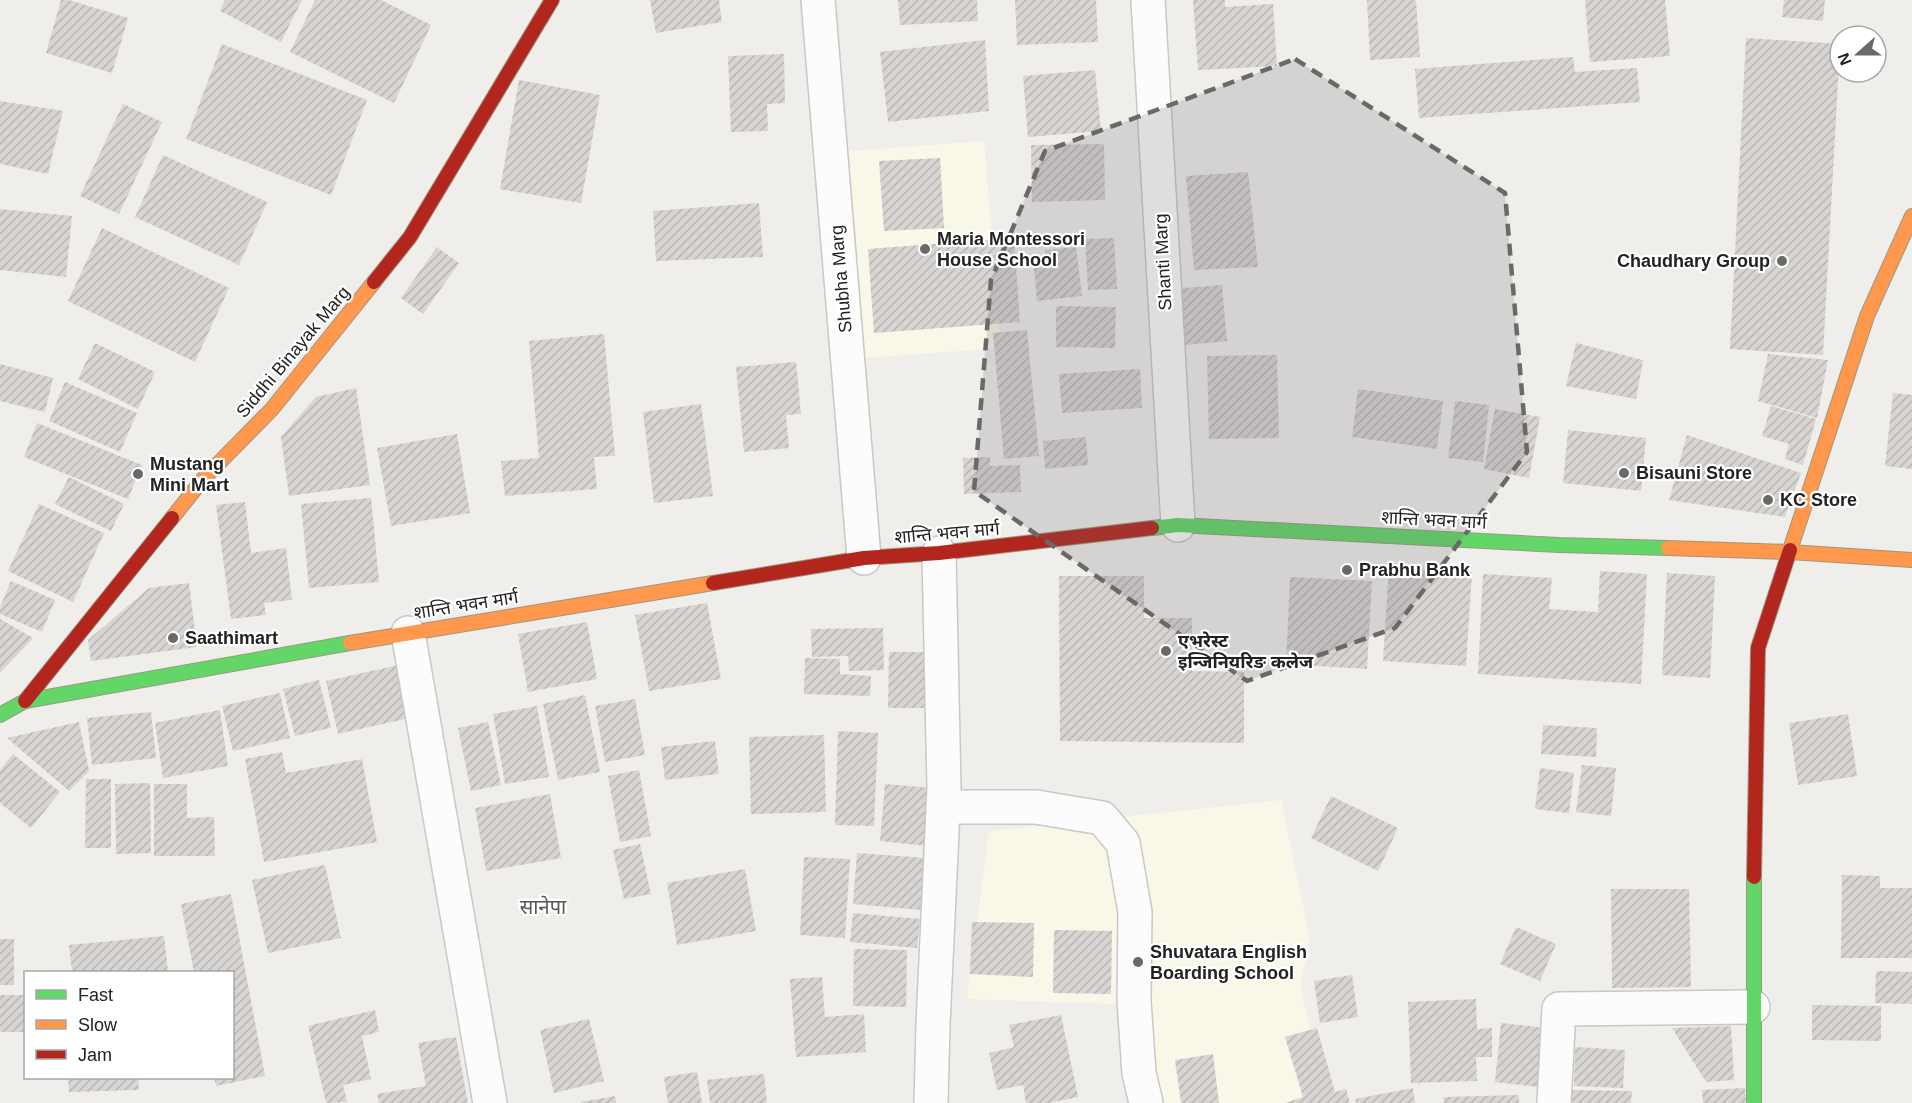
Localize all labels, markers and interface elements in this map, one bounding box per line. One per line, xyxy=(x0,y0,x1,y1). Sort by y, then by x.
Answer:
north arrow xyxy=(1828,24,1888,84)
text: N xyxy=(1834,51,1854,68)
street label: Shanti Marg xyxy=(1150,213,1176,311)
street label: Shubha Marg xyxy=(826,224,856,334)
place label: Maria Montessori House School xyxy=(937,229,1085,270)
marker: Maria Montessori House School xyxy=(918,242,932,256)
place label: Chaudhary Group xyxy=(1617,251,1770,271)
marker: Chaudhary Group xyxy=(1775,254,1789,268)
street label: Siddhi Binayak Marg xyxy=(232,282,354,422)
place label: Mustang Mini Mart xyxy=(150,454,229,495)
place label: Bisauni Store xyxy=(1636,463,1752,483)
marker: Bisauni Store xyxy=(1617,466,1631,480)
marker: Mustang Mini Mart xyxy=(131,467,145,481)
place label: KC Store xyxy=(1780,490,1857,510)
marker: KC Store xyxy=(1761,493,1775,507)
street label: शान्ति भवन मार्ग xyxy=(1381,506,1488,533)
street label: शान्ति भवन मार्ग xyxy=(893,517,1001,548)
place label: Prabhu Bank xyxy=(1359,560,1471,580)
marker: Prabhu Bank xyxy=(1340,563,1354,577)
street label: शान्ति भवन मार्ग xyxy=(412,586,521,623)
place label: Saathimart xyxy=(185,628,278,648)
marker: Saathimart xyxy=(166,631,180,645)
place label: एभरेस्ट इन्जिनियरिङ कलेज xyxy=(1178,631,1314,672)
marker: एभरेस्ट इन्जिनियरिङ कलेज xyxy=(1159,644,1173,658)
district label: सानेपा xyxy=(520,895,567,918)
place label: Shuvatara English Boarding School xyxy=(1150,942,1307,983)
marker: Shuvatara English Boarding School xyxy=(1131,955,1145,969)
legend xyxy=(24,971,234,1079)
text: Fast xyxy=(78,985,113,1005)
text: Slow xyxy=(78,1015,118,1035)
text: Jam xyxy=(78,1045,112,1065)

